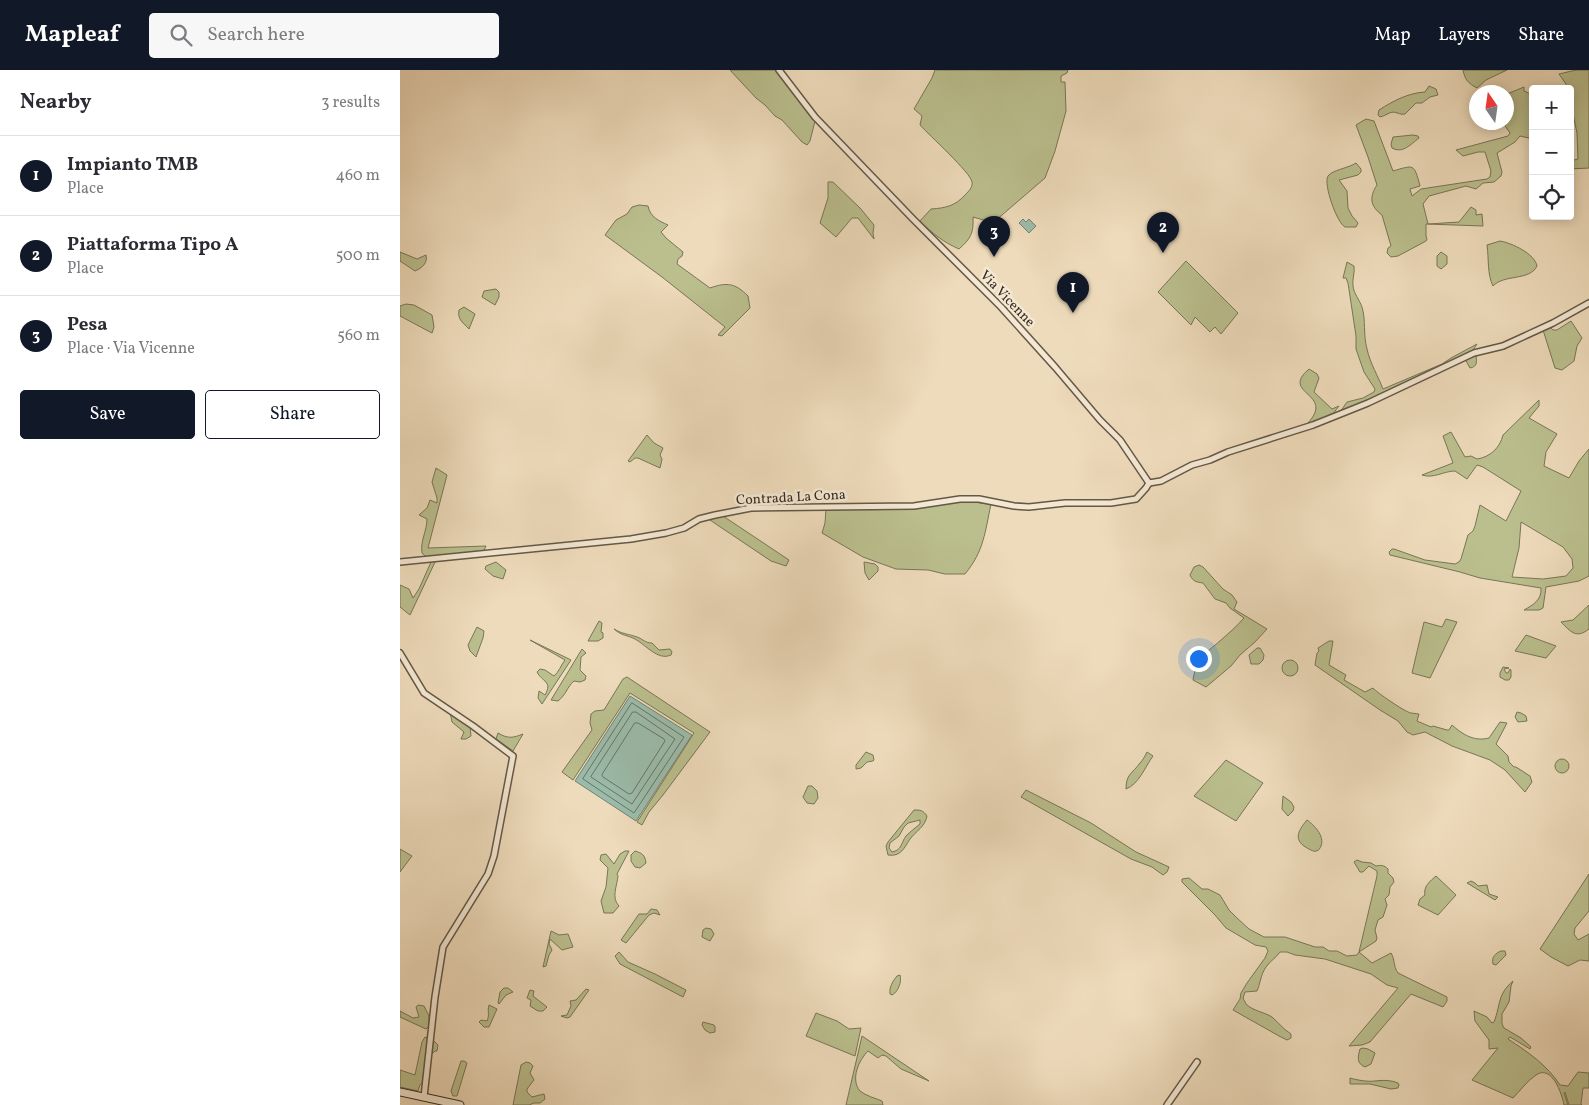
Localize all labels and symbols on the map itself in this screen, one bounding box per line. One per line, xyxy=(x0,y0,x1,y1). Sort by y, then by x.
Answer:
north arrow xyxy=(1469,85,1514,130)
pin: 2 xyxy=(1147,212,1179,253)
pin: 3 xyxy=(978,216,1010,257)
street label: Via Vicenne xyxy=(975,267,1039,332)
pin: 1 xyxy=(1057,272,1089,313)
street label: Contrada La Cona xyxy=(736,486,846,510)
your location xyxy=(1186,646,1212,672)

